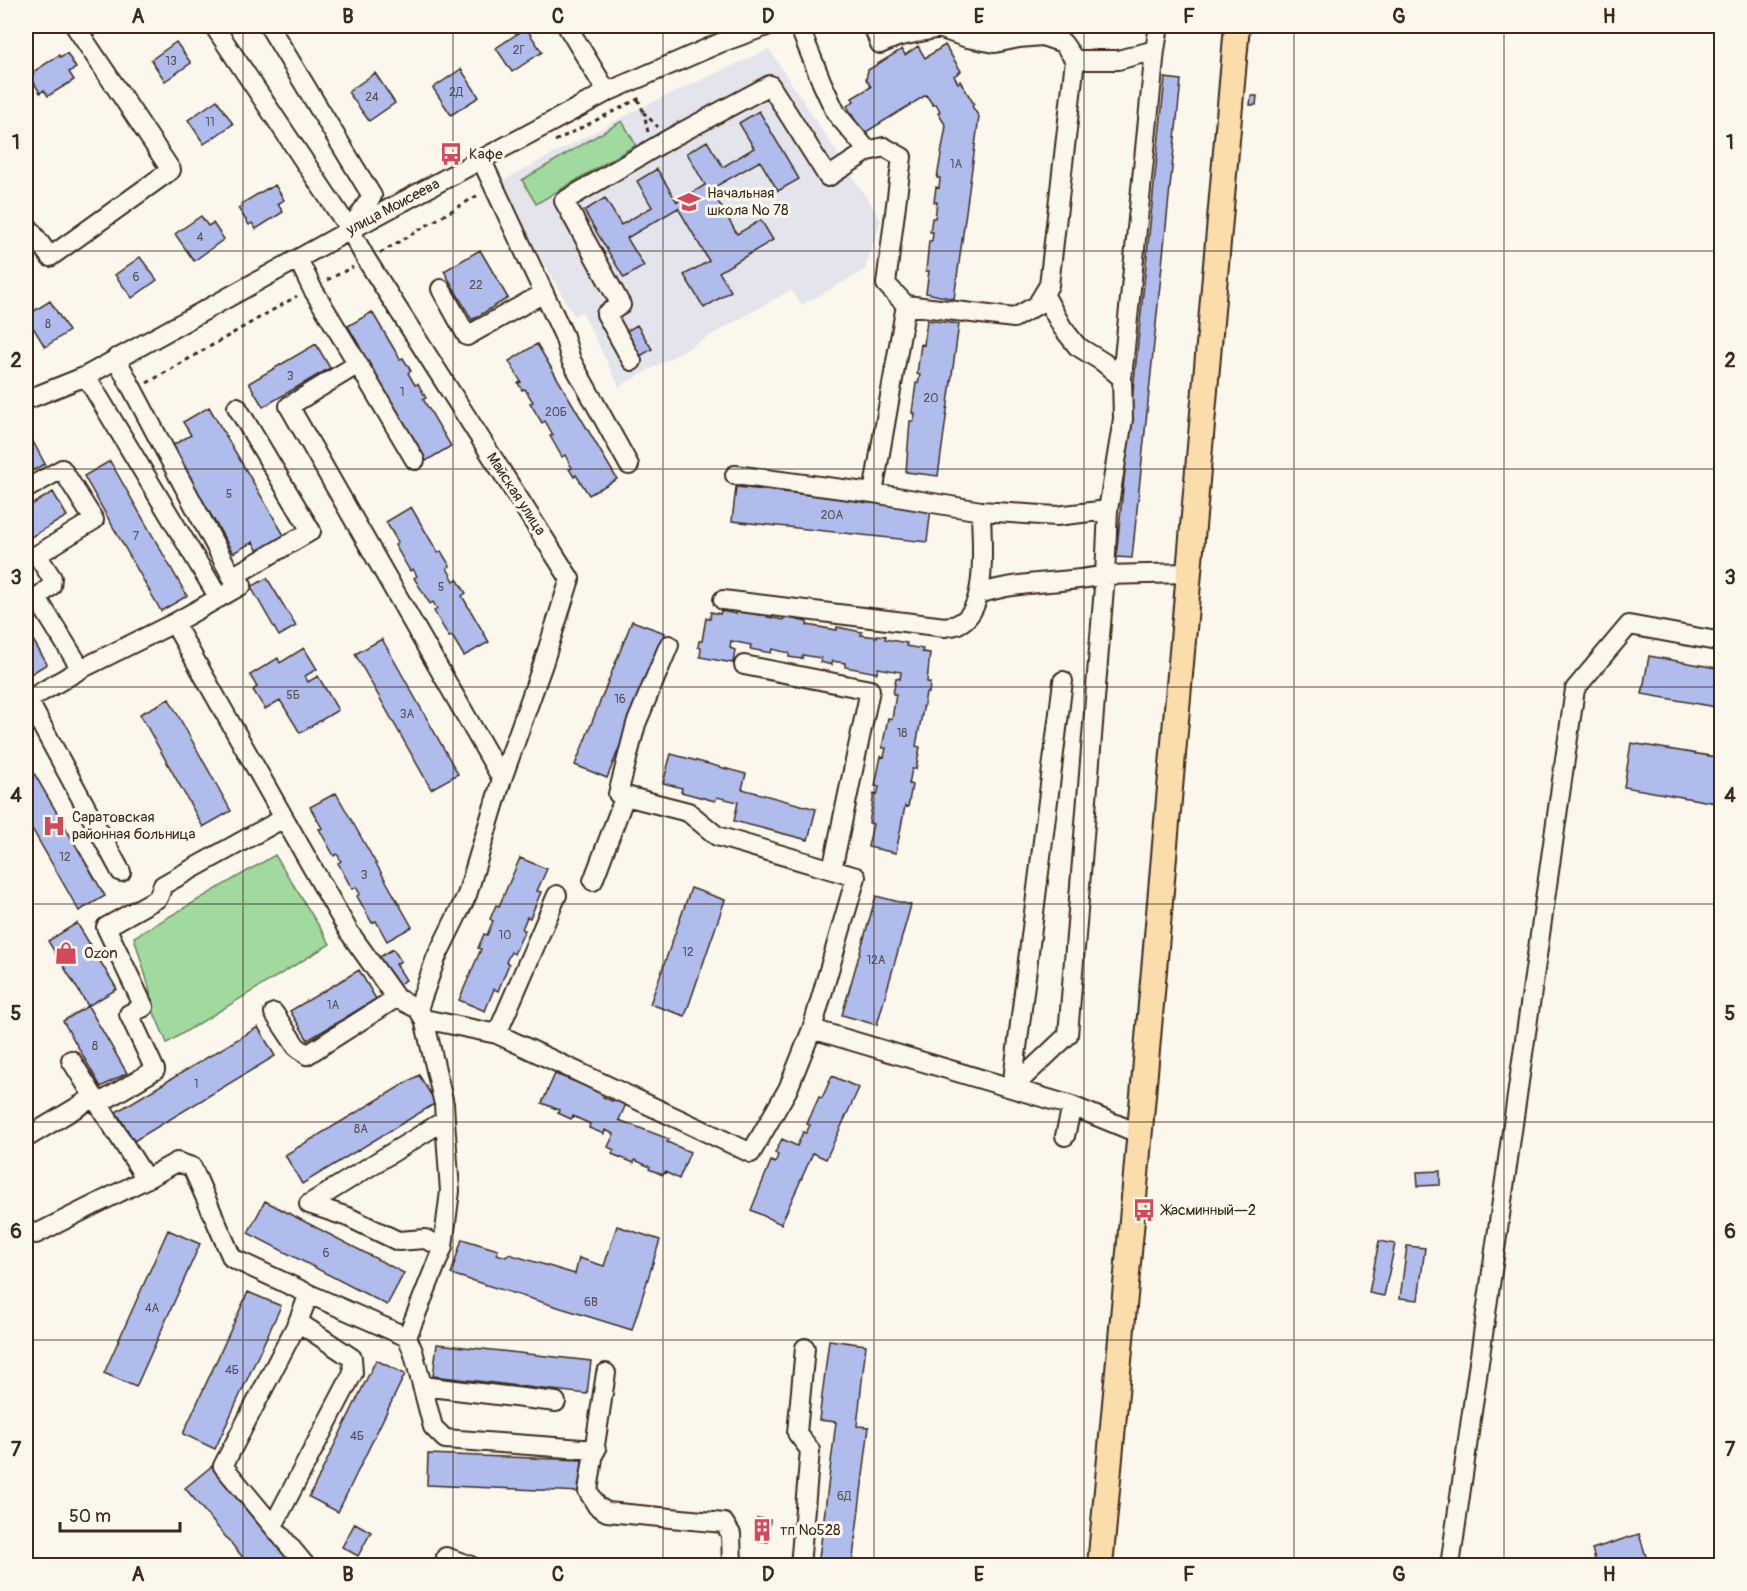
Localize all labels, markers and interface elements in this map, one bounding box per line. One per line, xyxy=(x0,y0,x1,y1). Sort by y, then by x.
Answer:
text: A xyxy=(132,4,145,29)
text: B xyxy=(342,4,354,29)
text: C xyxy=(552,4,564,29)
text: D xyxy=(762,4,775,29)
text: E xyxy=(974,4,985,29)
text: F xyxy=(1183,4,1195,29)
text: G xyxy=(1392,4,1406,29)
text: H xyxy=(1603,4,1616,29)
house number: 2Г xyxy=(513,43,525,58)
house number: 13 xyxy=(165,54,177,69)
house number: 2Д xyxy=(449,85,464,100)
house number: 24 xyxy=(365,90,379,105)
house number: 11 xyxy=(205,115,215,130)
text: 1 xyxy=(12,130,20,155)
text: 1 xyxy=(1726,130,1734,155)
bus stop icon: Кафе xyxy=(438,141,464,167)
place label: Кафе xyxy=(469,145,503,164)
house number: 1А xyxy=(950,157,962,172)
street label: улица Моисеева xyxy=(342,174,443,240)
place label: Начальная школа № 78 xyxy=(707,184,789,220)
school or university icon: Начальная школа № 78 xyxy=(676,189,702,215)
house number: 4 xyxy=(197,230,204,245)
house number: 6 xyxy=(133,270,140,285)
house number: 22 xyxy=(469,278,483,293)
house number: 8 xyxy=(45,317,51,332)
text: 2 xyxy=(10,348,22,373)
text: 2 xyxy=(1724,348,1736,373)
house number: 3 xyxy=(287,369,294,384)
house number: 1 xyxy=(400,385,404,400)
house number: 20 xyxy=(924,391,938,406)
house number: 20Б xyxy=(545,405,567,420)
street label: Майская улица xyxy=(482,449,550,539)
house number: 5 xyxy=(226,487,232,502)
house number: 20А xyxy=(821,508,844,523)
house number: 7 xyxy=(133,529,140,544)
text: 3 xyxy=(10,565,22,590)
text: 3 xyxy=(1724,565,1736,590)
house number: 5 xyxy=(438,580,444,595)
house number: 5Б xyxy=(286,688,300,703)
house number: 16 xyxy=(614,692,626,707)
house number: 3А xyxy=(400,707,414,722)
house number: 18 xyxy=(897,726,907,741)
text: 4 xyxy=(10,783,22,808)
text: 4 xyxy=(1724,783,1736,808)
place label: Саратовская районная больница xyxy=(72,808,196,844)
hospital icon: Саратовская районная больница xyxy=(41,813,67,839)
house number: 12 xyxy=(59,850,71,865)
house number: 3 xyxy=(361,868,368,883)
house number: 10 xyxy=(499,928,511,943)
shop icon: Ozon xyxy=(53,940,79,966)
place label: Ozon xyxy=(84,944,118,963)
house number: 12 xyxy=(682,945,694,960)
house number: 12А xyxy=(866,953,886,968)
house number: 1А xyxy=(327,998,339,1013)
text: 5 xyxy=(11,1001,22,1026)
text: 5 xyxy=(1725,1001,1736,1026)
house number: 8 xyxy=(92,1039,98,1054)
house number: 1 xyxy=(194,1077,198,1092)
house number: 8А xyxy=(354,1122,368,1137)
bus stop icon: Жасминный—2 xyxy=(1131,1197,1157,1223)
place label: Жасминный—2 xyxy=(1160,1201,1256,1220)
text: 6 xyxy=(10,1219,22,1244)
text: 6 xyxy=(1724,1219,1736,1244)
house number: 6 xyxy=(323,1246,330,1261)
house number: 6В xyxy=(584,1295,598,1310)
house number: 4А xyxy=(145,1301,160,1316)
house number: 4Б xyxy=(225,1363,239,1378)
house number: 4Б xyxy=(350,1429,364,1444)
text: 7 xyxy=(11,1437,22,1462)
text: 7 xyxy=(1725,1437,1736,1462)
house number: 6Д xyxy=(837,1489,852,1504)
scale bar xyxy=(60,1495,180,1533)
text: 50 m xyxy=(69,1505,111,1528)
building icon: тп №528 xyxy=(749,1517,775,1543)
place label: тп №528 xyxy=(780,1521,841,1540)
text: A xyxy=(132,1562,145,1587)
text: B xyxy=(342,1562,354,1587)
text: C xyxy=(552,1562,564,1587)
text: D xyxy=(762,1562,775,1587)
text: E xyxy=(974,1562,985,1587)
text: F xyxy=(1183,1562,1195,1587)
text: G xyxy=(1392,1562,1406,1587)
text: H xyxy=(1603,1562,1616,1587)

